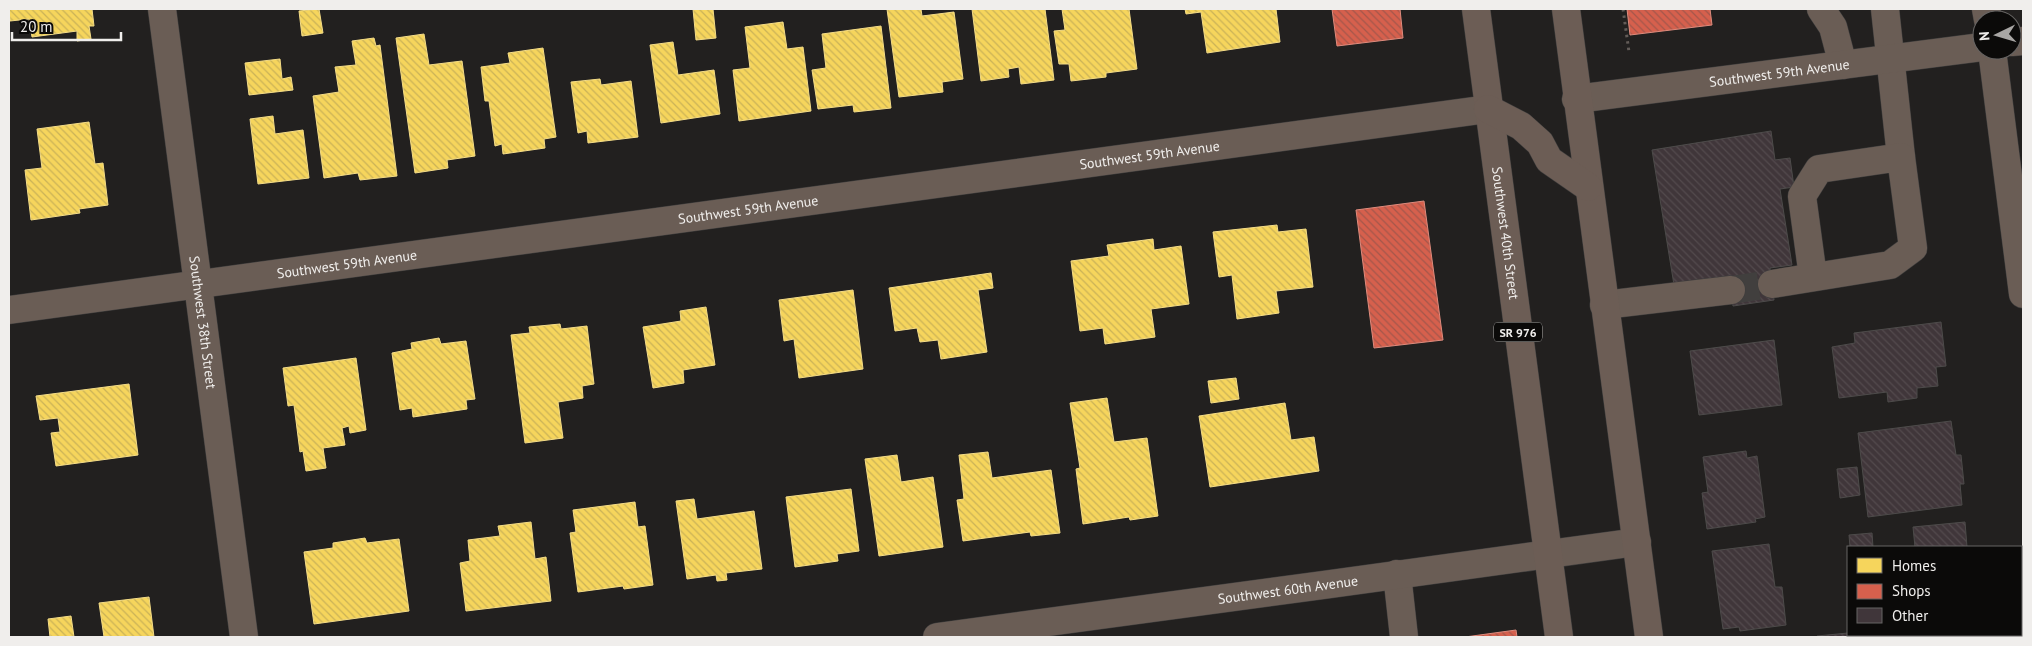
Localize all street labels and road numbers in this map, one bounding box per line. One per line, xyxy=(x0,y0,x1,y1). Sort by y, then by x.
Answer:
street label: Southwest 59th Avenue xyxy=(1708,55,1851,91)
street label: Southwest 59th Avenue xyxy=(1078,137,1221,173)
street label: Southwest 40th Street xyxy=(1488,166,1523,301)
street label: Southwest 59th Avenue xyxy=(677,191,819,228)
street label: Southwest 59th Avenue xyxy=(276,246,418,283)
street label: Southwest 38th Street xyxy=(185,255,221,390)
road number: SR 976 xyxy=(1494,322,1542,342)
street label: Southwest 60th Avenue xyxy=(1217,571,1359,608)

